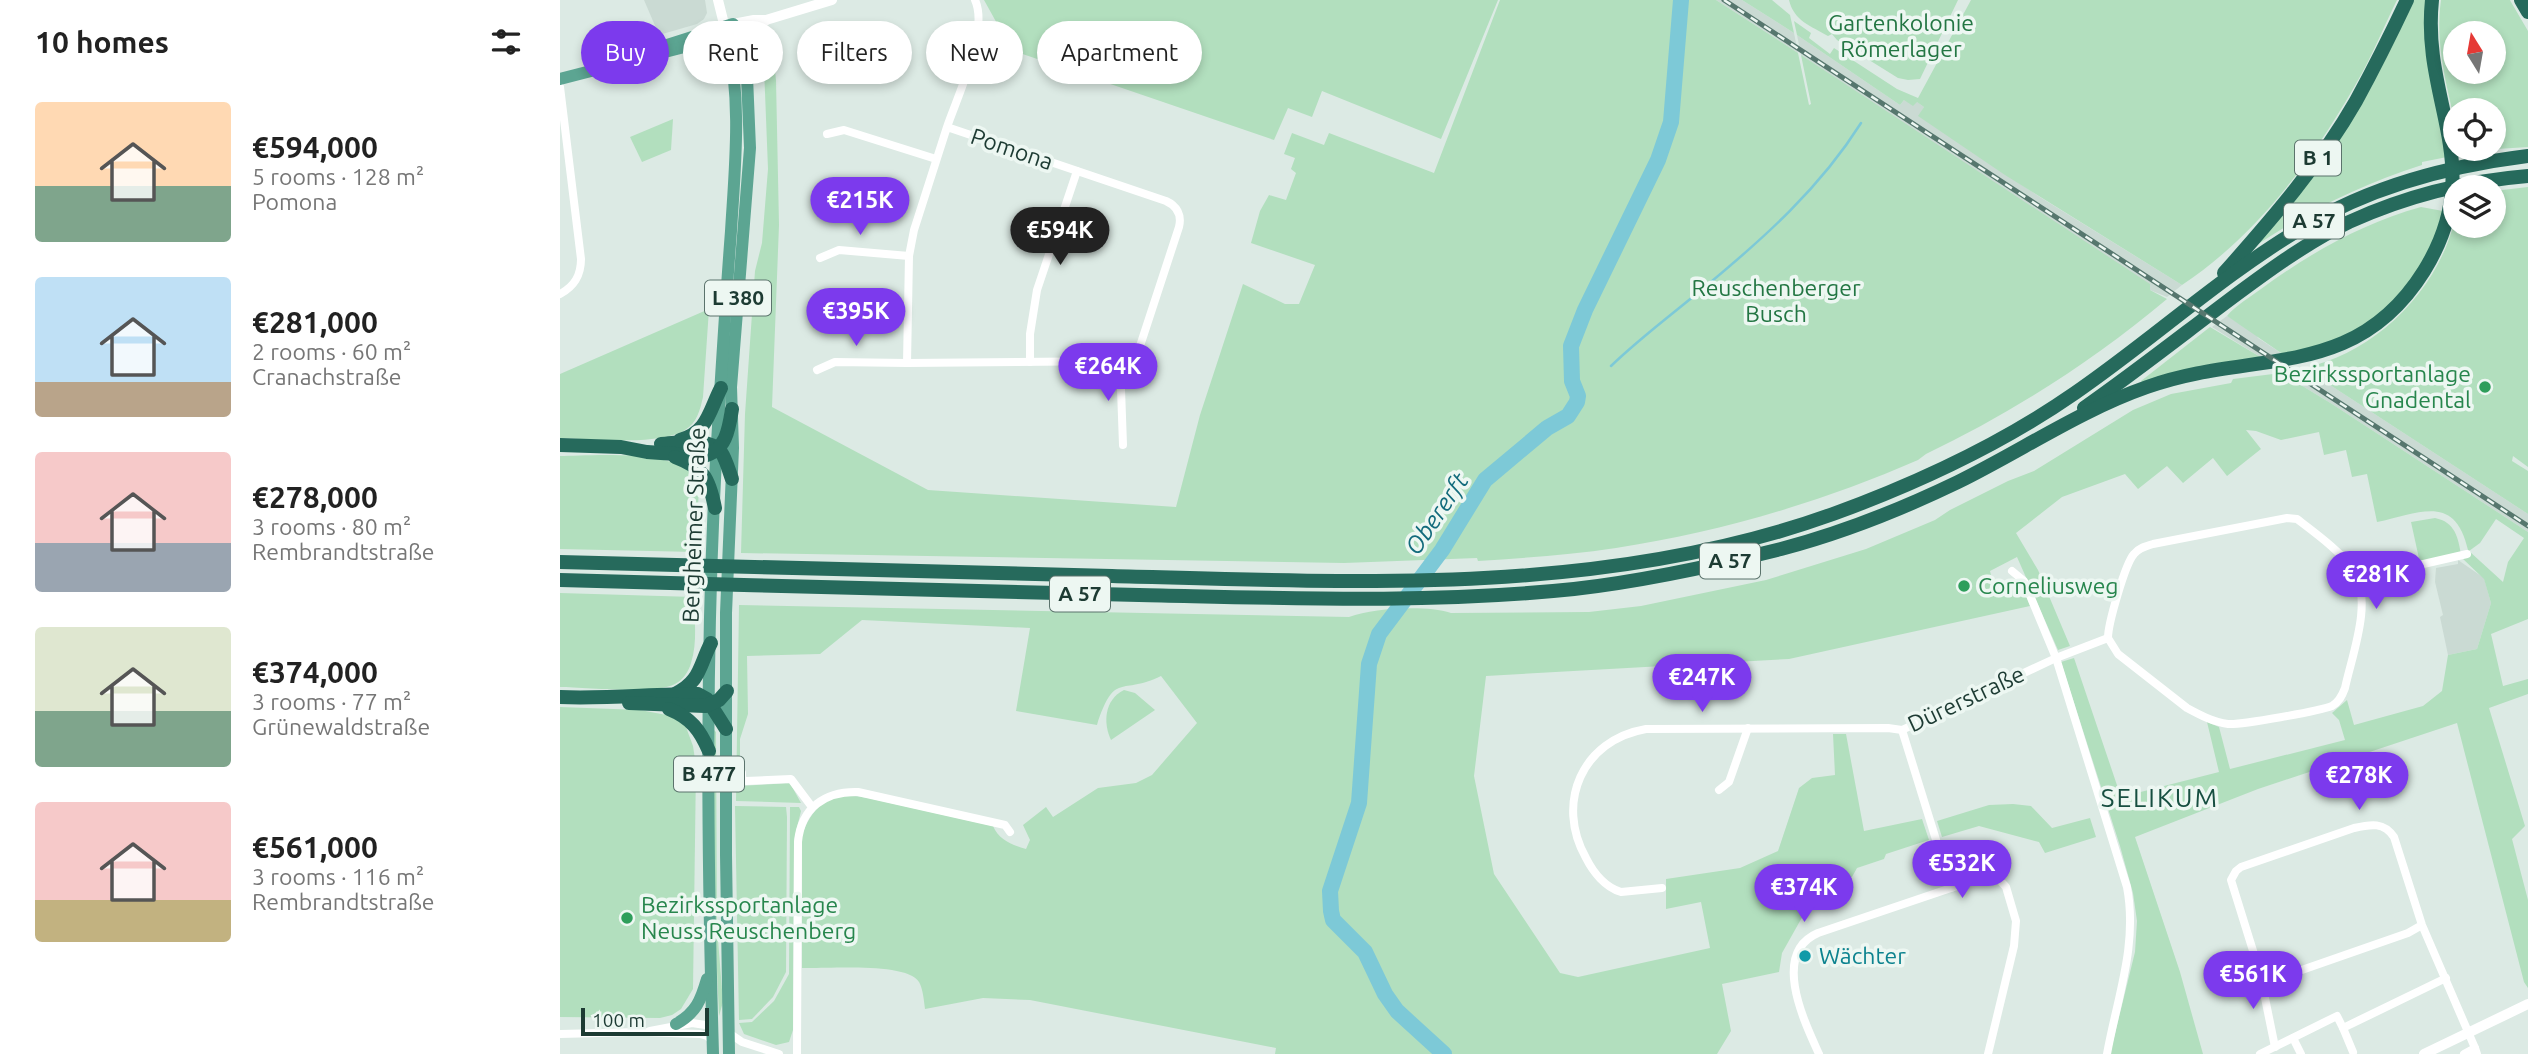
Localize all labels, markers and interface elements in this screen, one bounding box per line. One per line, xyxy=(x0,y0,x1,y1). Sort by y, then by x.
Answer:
park label: Gartenkolonie Römerlager xyxy=(1828,10,1974,61)
chip: Buy xyxy=(581,21,669,84)
chip: Rent xyxy=(683,21,783,84)
chip: Filters xyxy=(797,21,912,84)
chip: New xyxy=(926,21,1023,84)
chip: Apartment xyxy=(1037,21,1202,84)
north arrow xyxy=(2443,21,2506,84)
map controls xyxy=(2443,21,2506,238)
icon: filters xyxy=(487,23,525,61)
text: 10 homes xyxy=(35,25,169,59)
button: locate xyxy=(2443,98,2506,161)
street label: Pomona xyxy=(968,123,1057,174)
icon: home xyxy=(91,130,175,214)
text: €594,000 xyxy=(252,130,378,164)
road number: B 1 xyxy=(2295,140,2341,176)
text: 5 rooms · 128 m² xyxy=(252,164,424,189)
button: layers xyxy=(2443,175,2506,238)
pin: €215K xyxy=(811,177,909,237)
text: €215K xyxy=(826,187,894,212)
text: Pomona xyxy=(252,189,337,214)
road number: A 57 xyxy=(2284,204,2344,238)
pin: €594K xyxy=(1011,208,1109,267)
text: €594K xyxy=(1026,217,1094,242)
park label: Reuschenberger Busch xyxy=(1691,275,1861,326)
road number: L 380 xyxy=(705,280,771,316)
pin: €395K xyxy=(807,288,905,348)
text: €395K xyxy=(822,298,890,323)
icon: home xyxy=(91,305,175,389)
text: €281,000 xyxy=(252,305,378,339)
text: 2 rooms · 60 m² xyxy=(252,339,411,364)
pin: €264K xyxy=(1059,344,1157,403)
text: €264K xyxy=(1074,353,1142,378)
place label: Bezirkssportanlage Gnadental xyxy=(2274,361,2471,412)
text: Cranachstraße xyxy=(252,364,402,389)
marker: Bezirkssportanlage Gnadental xyxy=(2477,379,2493,395)
street label: Bergheimer Straße xyxy=(678,427,709,623)
water label: Obererft xyxy=(1400,467,1474,560)
icon: home xyxy=(91,480,175,564)
text: €278,000 xyxy=(252,480,378,514)
text: 3 rooms · 80 m² xyxy=(252,514,411,539)
text: Rembrandtstraße xyxy=(252,539,435,564)
road number: A 57 xyxy=(1700,544,1760,578)
pin: €281K xyxy=(2327,552,2425,611)
text: €281K xyxy=(2342,561,2410,586)
place label: Corneliusweg xyxy=(1978,573,2119,598)
road number: A 57 xyxy=(1050,576,1110,612)
marker: Corneliusweg xyxy=(1956,578,1972,594)
pin: €247K xyxy=(1653,654,1751,714)
icon: home xyxy=(91,655,175,739)
text: €374,000 xyxy=(252,655,378,689)
street label: Dürerstraße xyxy=(1904,661,2028,736)
text: €247K xyxy=(1668,664,1736,689)
text: 3 rooms · 77 m² xyxy=(252,689,411,714)
text: Grünewaldstraße xyxy=(252,714,430,739)
pin: €278K xyxy=(2310,752,2408,812)
road number: B 477 xyxy=(674,756,744,792)
text: €278K xyxy=(2325,762,2393,787)
district label: SELIKUM xyxy=(2101,783,2219,812)
icon: home xyxy=(91,830,175,914)
text: €561,000 xyxy=(252,830,378,864)
pin: €532K xyxy=(1913,841,2011,900)
text: €532K xyxy=(1928,850,1996,875)
text: 3 rooms · 116 m² xyxy=(252,864,424,889)
pin: €374K xyxy=(1755,864,1853,924)
text: €374K xyxy=(1770,874,1838,899)
text: Rembrandtstraße xyxy=(252,889,435,914)
place label: Bezirkssportanlage Neuss Reuschenberg xyxy=(641,892,856,943)
marker: Bezirkssportanlage Neuss Reuschenberg xyxy=(619,910,635,926)
place label: Wächter xyxy=(1819,943,1906,968)
marker: Wächter xyxy=(1797,948,1813,964)
pin: €561K xyxy=(2204,951,2302,1011)
text: €561K xyxy=(2219,961,2287,986)
scale bar xyxy=(581,1005,709,1037)
text: 100 m xyxy=(592,1009,645,1031)

